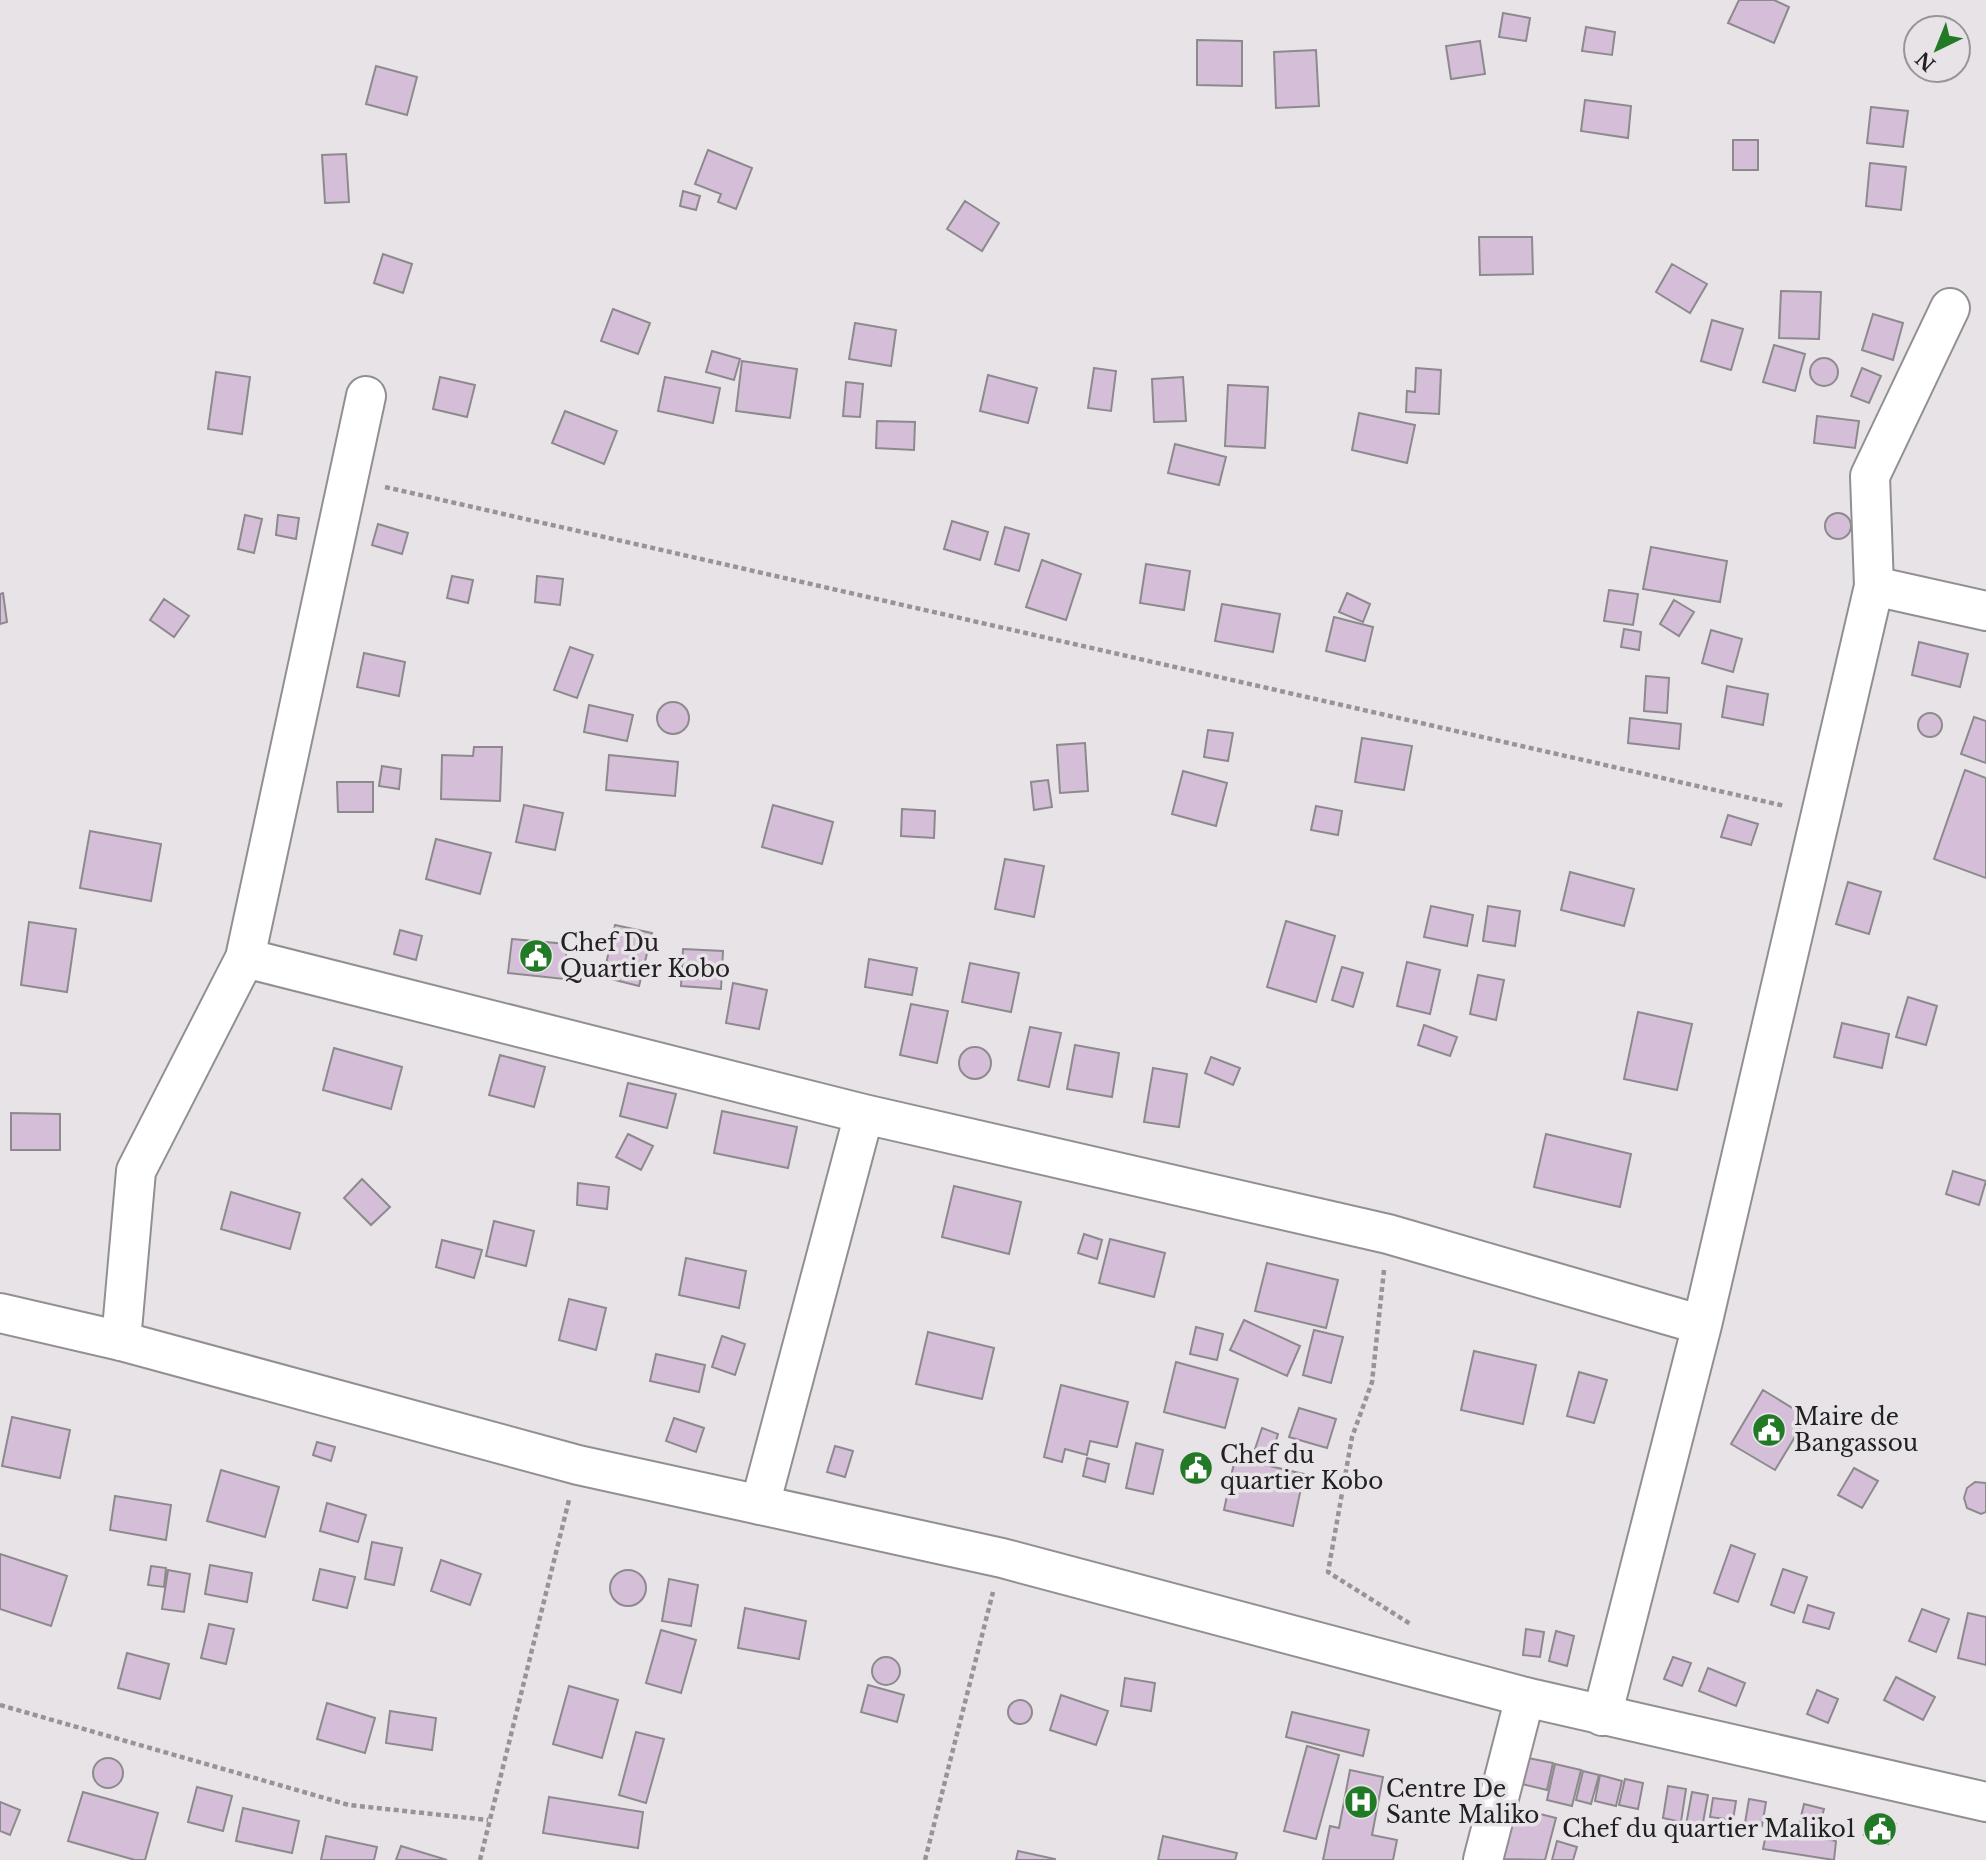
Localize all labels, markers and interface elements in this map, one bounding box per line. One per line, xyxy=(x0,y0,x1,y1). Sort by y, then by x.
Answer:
north arrow xyxy=(1902,14,1972,84)
text: N xyxy=(1911,46,1940,76)
place label: Chef Du Quartier Kobo xyxy=(560,929,730,983)
public building icon: Chef Du Quartier Kobo xyxy=(517,937,555,975)
place label: Maire de Bangassou xyxy=(1794,1403,1918,1457)
public building icon: Maire de Bangassou xyxy=(1750,1411,1788,1449)
place label: Chef du quartier Kobo xyxy=(1220,1441,1383,1495)
public building icon: Chef du quartier Kobo xyxy=(1177,1449,1215,1487)
place label: Centre De Sante Maliko xyxy=(1386,1775,1539,1829)
hospital icon: Centre De Sante Maliko xyxy=(1342,1783,1380,1821)
public building icon: Chef du quartier Maliko1 xyxy=(1861,1810,1899,1848)
place label: Chef du quartier Maliko1 xyxy=(1562,1815,1856,1843)

